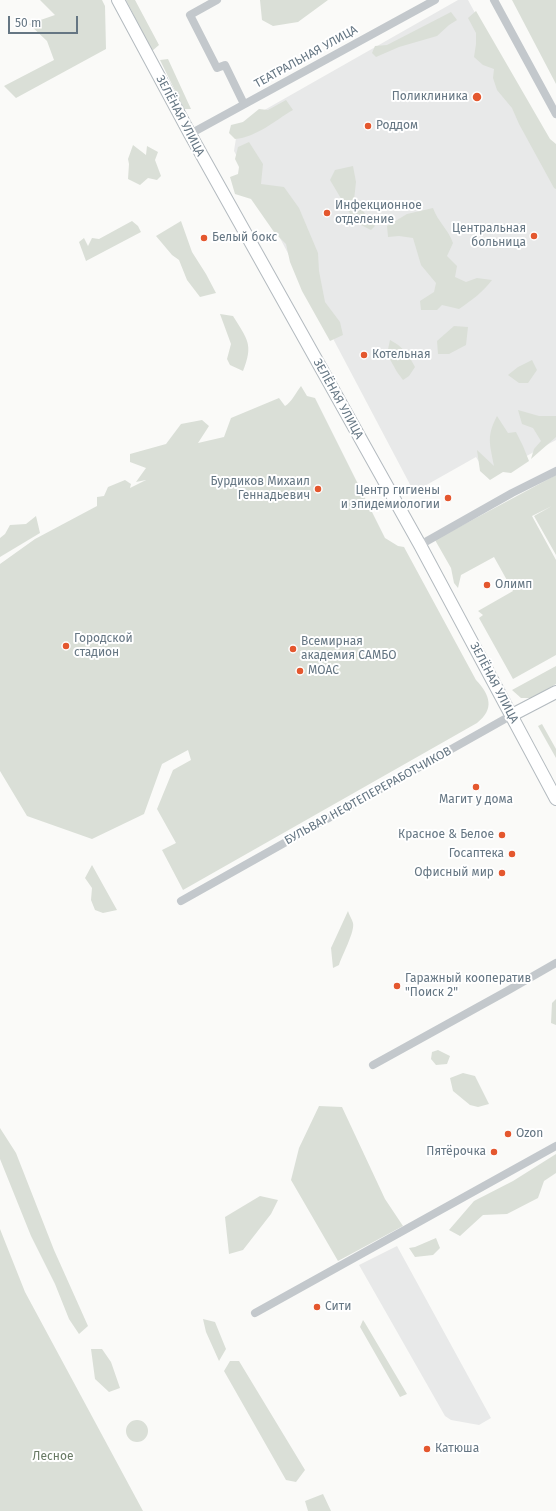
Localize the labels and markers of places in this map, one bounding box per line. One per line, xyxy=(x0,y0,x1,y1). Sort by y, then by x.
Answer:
place label: Поликлиника xyxy=(392,90,468,104)
marker: Поликлиника xyxy=(471,91,483,103)
place label: Роддом xyxy=(376,119,418,133)
marker: Роддом xyxy=(363,121,373,131)
place label: Инфекционное отделение xyxy=(335,199,422,227)
marker: Инфекционное отделение xyxy=(322,208,332,218)
place label: Центральная больница xyxy=(452,222,526,250)
place label: Белый бокс xyxy=(212,231,277,245)
marker: Центральная больница xyxy=(529,231,539,241)
marker: Белый бокс xyxy=(199,233,209,243)
place label: Котельная xyxy=(372,348,430,362)
marker: Котельная xyxy=(359,350,369,360)
place label: Бурдиков Михаил Геннадьевич xyxy=(210,475,310,503)
marker: Бурдиков Михаил Геннадьевич xyxy=(313,484,323,494)
place label: Центр гигиены и эпидемиологии xyxy=(341,484,440,512)
marker: Центр гигиены и эпидемиологии xyxy=(443,493,453,503)
place label: Олимп xyxy=(495,578,532,592)
marker: Олимп xyxy=(482,580,492,590)
place label: Городской стадион xyxy=(74,632,133,660)
place label: Всемирная академия САМБО xyxy=(301,635,397,663)
marker: Городской стадион xyxy=(61,641,71,651)
marker: Всемирная академия САМБО xyxy=(288,644,298,654)
place label: МОАС xyxy=(308,664,339,678)
marker: МОАС xyxy=(295,666,305,676)
marker: Магит у дома xyxy=(471,782,481,792)
place label: Магит у дома xyxy=(439,793,513,807)
place label: Красное & Белое xyxy=(398,828,494,842)
marker: Красное & Белое xyxy=(497,830,507,840)
place label: Госаптека xyxy=(449,847,504,861)
marker: Госаптека xyxy=(507,849,517,859)
place label: Офисный мир xyxy=(414,866,494,880)
marker: Офисный мир xyxy=(497,868,507,878)
place label: Гаражный кооператив "Поиск 2" xyxy=(405,972,531,1000)
marker: Гаражный кооператив "Поиск 2" xyxy=(392,981,402,991)
place label: Ozon xyxy=(516,1127,543,1141)
marker: Ozon xyxy=(503,1129,513,1139)
place label: Пятёрочка xyxy=(426,1145,486,1159)
marker: Пятёрочка xyxy=(489,1147,499,1157)
place label: Сити xyxy=(325,1300,351,1314)
marker: Сити xyxy=(312,1302,322,1312)
place label: Катюша xyxy=(435,1442,479,1456)
marker: Катюша xyxy=(422,1444,432,1454)

